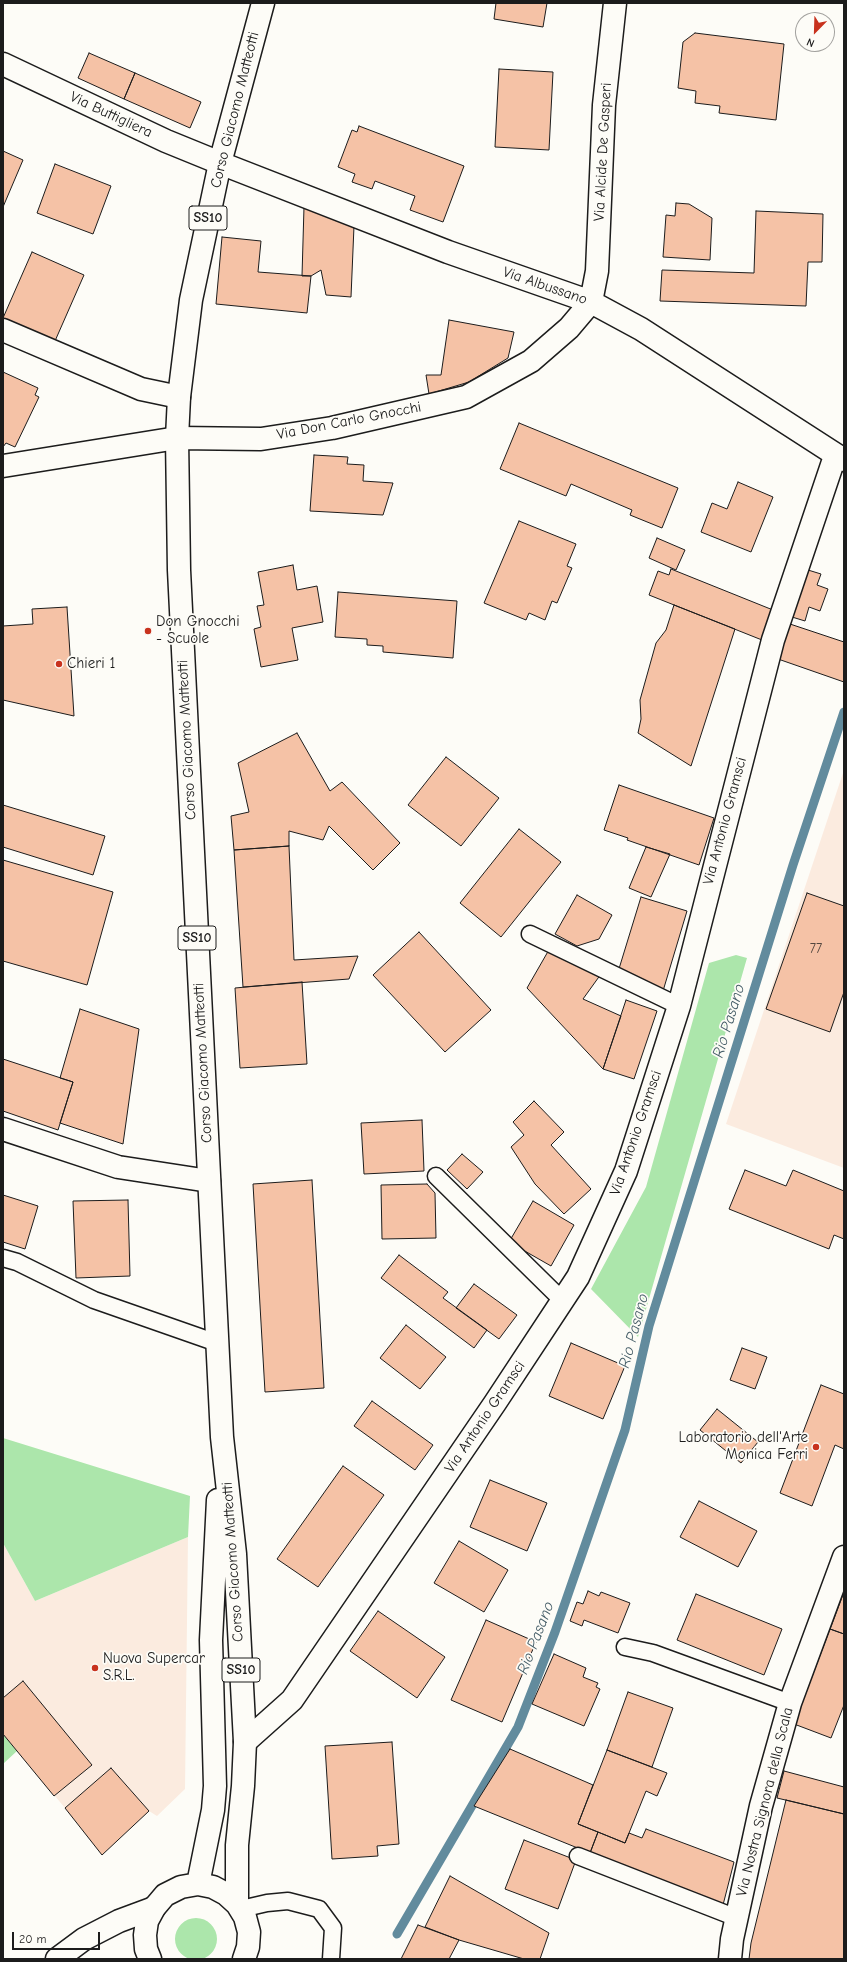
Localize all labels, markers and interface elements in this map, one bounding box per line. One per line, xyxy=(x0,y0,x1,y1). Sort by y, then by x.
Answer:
north arrow xyxy=(795,12,835,52)
street label: Corso Giacomo Matteotti xyxy=(207,30,263,190)
text: N xyxy=(805,35,816,50)
street label: Via Alcide De Gasperi xyxy=(590,82,616,222)
street label: Via Buttigliera xyxy=(67,88,155,142)
road number: SS10 xyxy=(189,206,227,230)
street label: Via Albussano xyxy=(500,263,590,309)
street label: Via Don Carlo Gnocchi xyxy=(275,398,423,444)
place label: Don Gnocchi - Scuole xyxy=(156,613,240,648)
marker: Don Gnocchi - Scuole xyxy=(143,626,153,636)
place label: Chieri 1 xyxy=(67,655,115,673)
marker: Chieri 1 xyxy=(54,659,64,669)
street label: Corso Giacomo Matteotti xyxy=(174,659,200,821)
street label: Via Antonio Gramsci xyxy=(699,755,751,887)
road number: SS10 xyxy=(178,926,216,950)
house number: 77 xyxy=(810,941,822,957)
street label: Corso Giacomo Matteotti xyxy=(190,982,216,1144)
water label: Rio Pasano xyxy=(709,982,749,1060)
street label: Via Antonio Gramsci xyxy=(606,1068,666,1198)
water label: Rio Pasano xyxy=(615,1292,653,1370)
street label: Via Antonio Gramsci xyxy=(441,1358,529,1476)
place label: Laboratorio dell'Arte Monica Ferri xyxy=(679,1429,808,1464)
marker: Laboratorio dell'Arte Monica Ferri xyxy=(811,1442,821,1452)
street label: Corso Giacomo Matteotti xyxy=(218,1481,248,1643)
water label: Rio Pasano xyxy=(513,1599,559,1677)
place label: Nuova Supercar S.R.L. xyxy=(103,1650,205,1685)
road number: SS10 xyxy=(222,1658,260,1682)
marker: Nuova Supercar S.R.L. xyxy=(90,1663,100,1673)
street label: Via Nostra Signora della Scala xyxy=(733,1706,797,1898)
scale bar xyxy=(14,1924,102,1950)
text: 20 m xyxy=(19,1932,47,1946)

